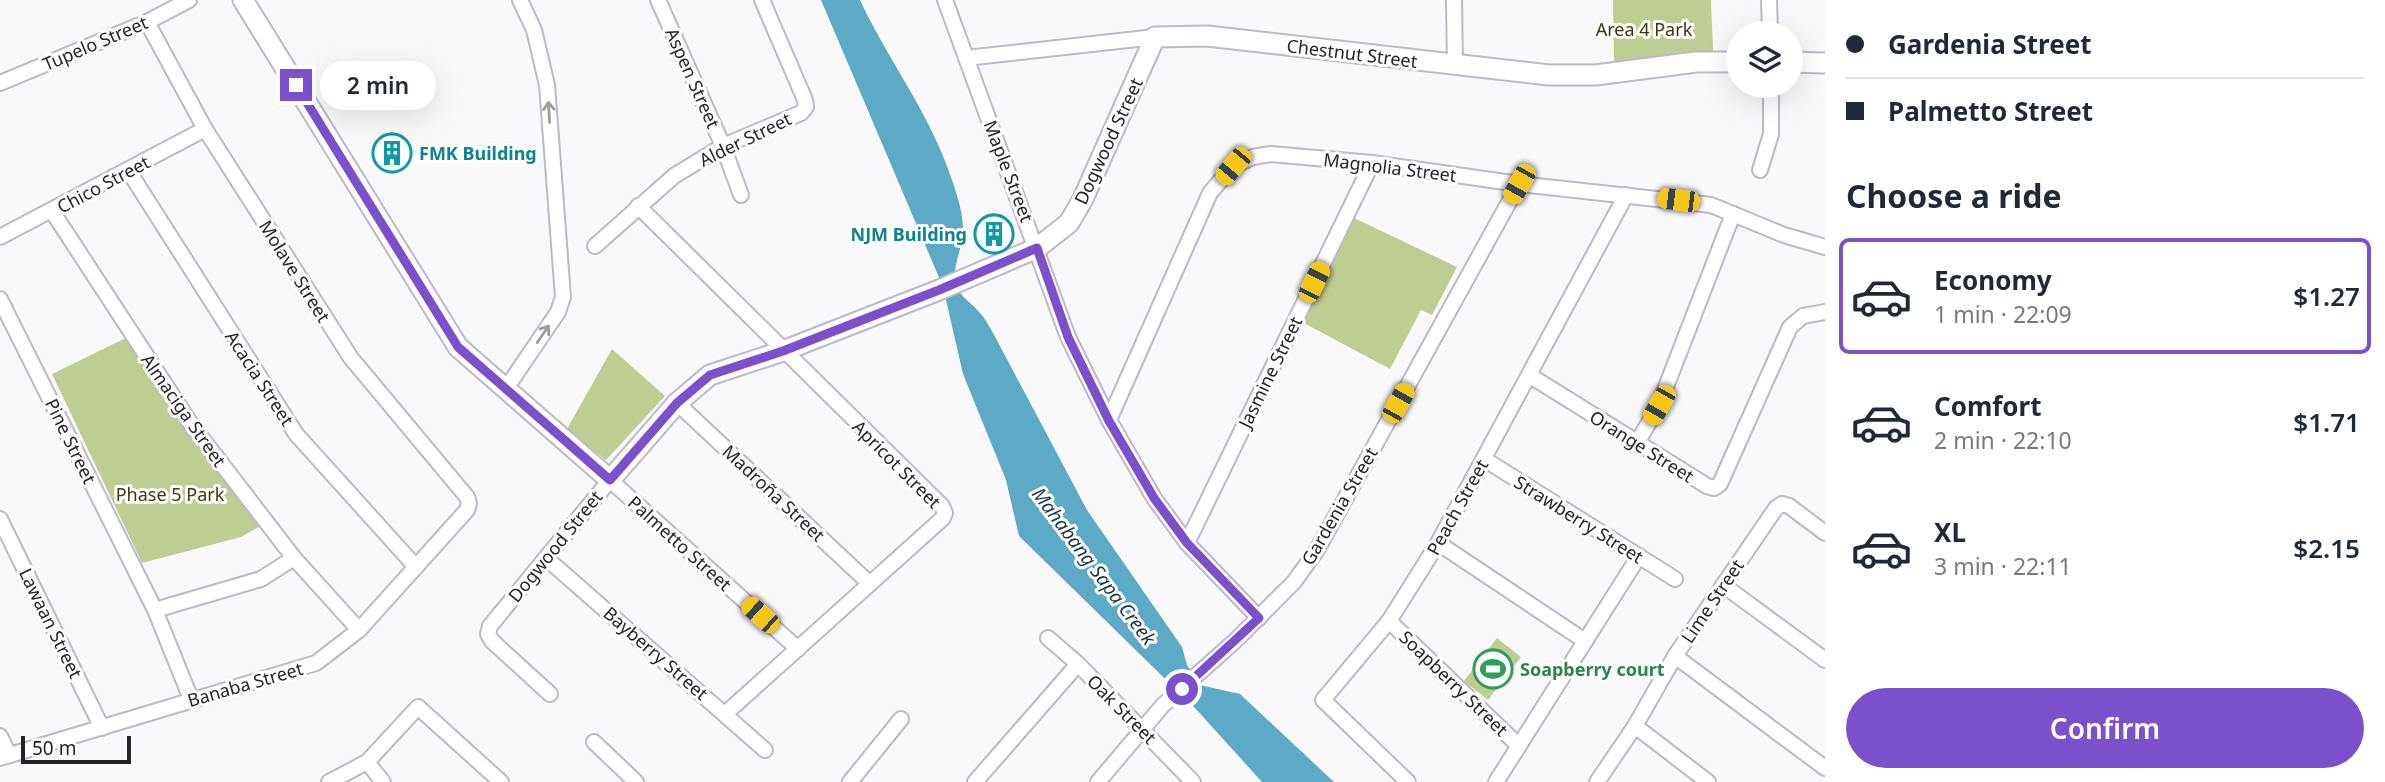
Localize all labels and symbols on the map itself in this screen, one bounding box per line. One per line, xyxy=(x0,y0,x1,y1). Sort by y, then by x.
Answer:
street label: Tupelo Street xyxy=(39,10,152,76)
park label: Area 4 Park xyxy=(1596,17,1693,41)
street label: Aspen Street xyxy=(660,24,726,132)
street label: Chestnut Street xyxy=(1285,33,1419,73)
callout: 2 min xyxy=(320,60,436,110)
route end xyxy=(280,69,312,101)
street label: Dogwood Street xyxy=(1068,73,1148,208)
one-way arrow xyxy=(542,101,555,124)
street label: Alder Street xyxy=(695,106,796,172)
street label: Maple Street xyxy=(979,117,1040,226)
building icon: FMK Building xyxy=(371,132,413,174)
place label: FMK Building xyxy=(419,141,537,165)
car xyxy=(1212,143,1255,189)
street label: Magnolia Street xyxy=(1322,147,1458,187)
street label: Chico Street xyxy=(53,149,154,218)
car xyxy=(1500,161,1539,207)
car xyxy=(1656,187,1701,213)
building icon: NJM Building xyxy=(973,213,1015,255)
street label: Molave Street xyxy=(254,215,336,327)
place label: NJM Building xyxy=(851,222,967,246)
car xyxy=(1296,259,1333,305)
street label: Jasmine Street xyxy=(1232,312,1308,434)
one-way arrow xyxy=(536,325,551,344)
street label: Acacia Street xyxy=(220,326,300,430)
street label: Almaciga Street xyxy=(136,349,232,472)
car xyxy=(1379,380,1418,426)
car xyxy=(1640,382,1679,428)
street label: Pine Street xyxy=(40,395,102,488)
street label: Orange Street xyxy=(1585,404,1699,488)
street label: Apricot Street xyxy=(848,415,947,514)
street label: Madroña Street xyxy=(718,439,831,547)
street label: Gardenia Street xyxy=(1296,442,1383,569)
street label: Peach Street xyxy=(1421,454,1493,559)
street label: Strawberry Street xyxy=(1510,470,1648,569)
park label: Phase 5 Park xyxy=(116,482,225,506)
water label: Mahabang Sapa Creek xyxy=(1026,482,1162,651)
street label: Dogwood Street xyxy=(503,485,608,607)
street label: Palmetto Street xyxy=(623,490,737,596)
street label: Lime Street xyxy=(1675,554,1749,648)
street label: Lawaan Street xyxy=(14,564,88,683)
car xyxy=(738,593,783,637)
street label: Bayberry Street xyxy=(599,601,714,705)
street label: Soapberry Street xyxy=(1395,625,1514,741)
sports icon: Soapberry court xyxy=(1472,648,1514,690)
street label: Banaba Street xyxy=(184,656,306,712)
place label: Soapberry court xyxy=(1520,657,1665,681)
street label: Oak Street xyxy=(1082,669,1162,749)
route start xyxy=(1166,673,1198,705)
scale bar xyxy=(21,733,131,765)

